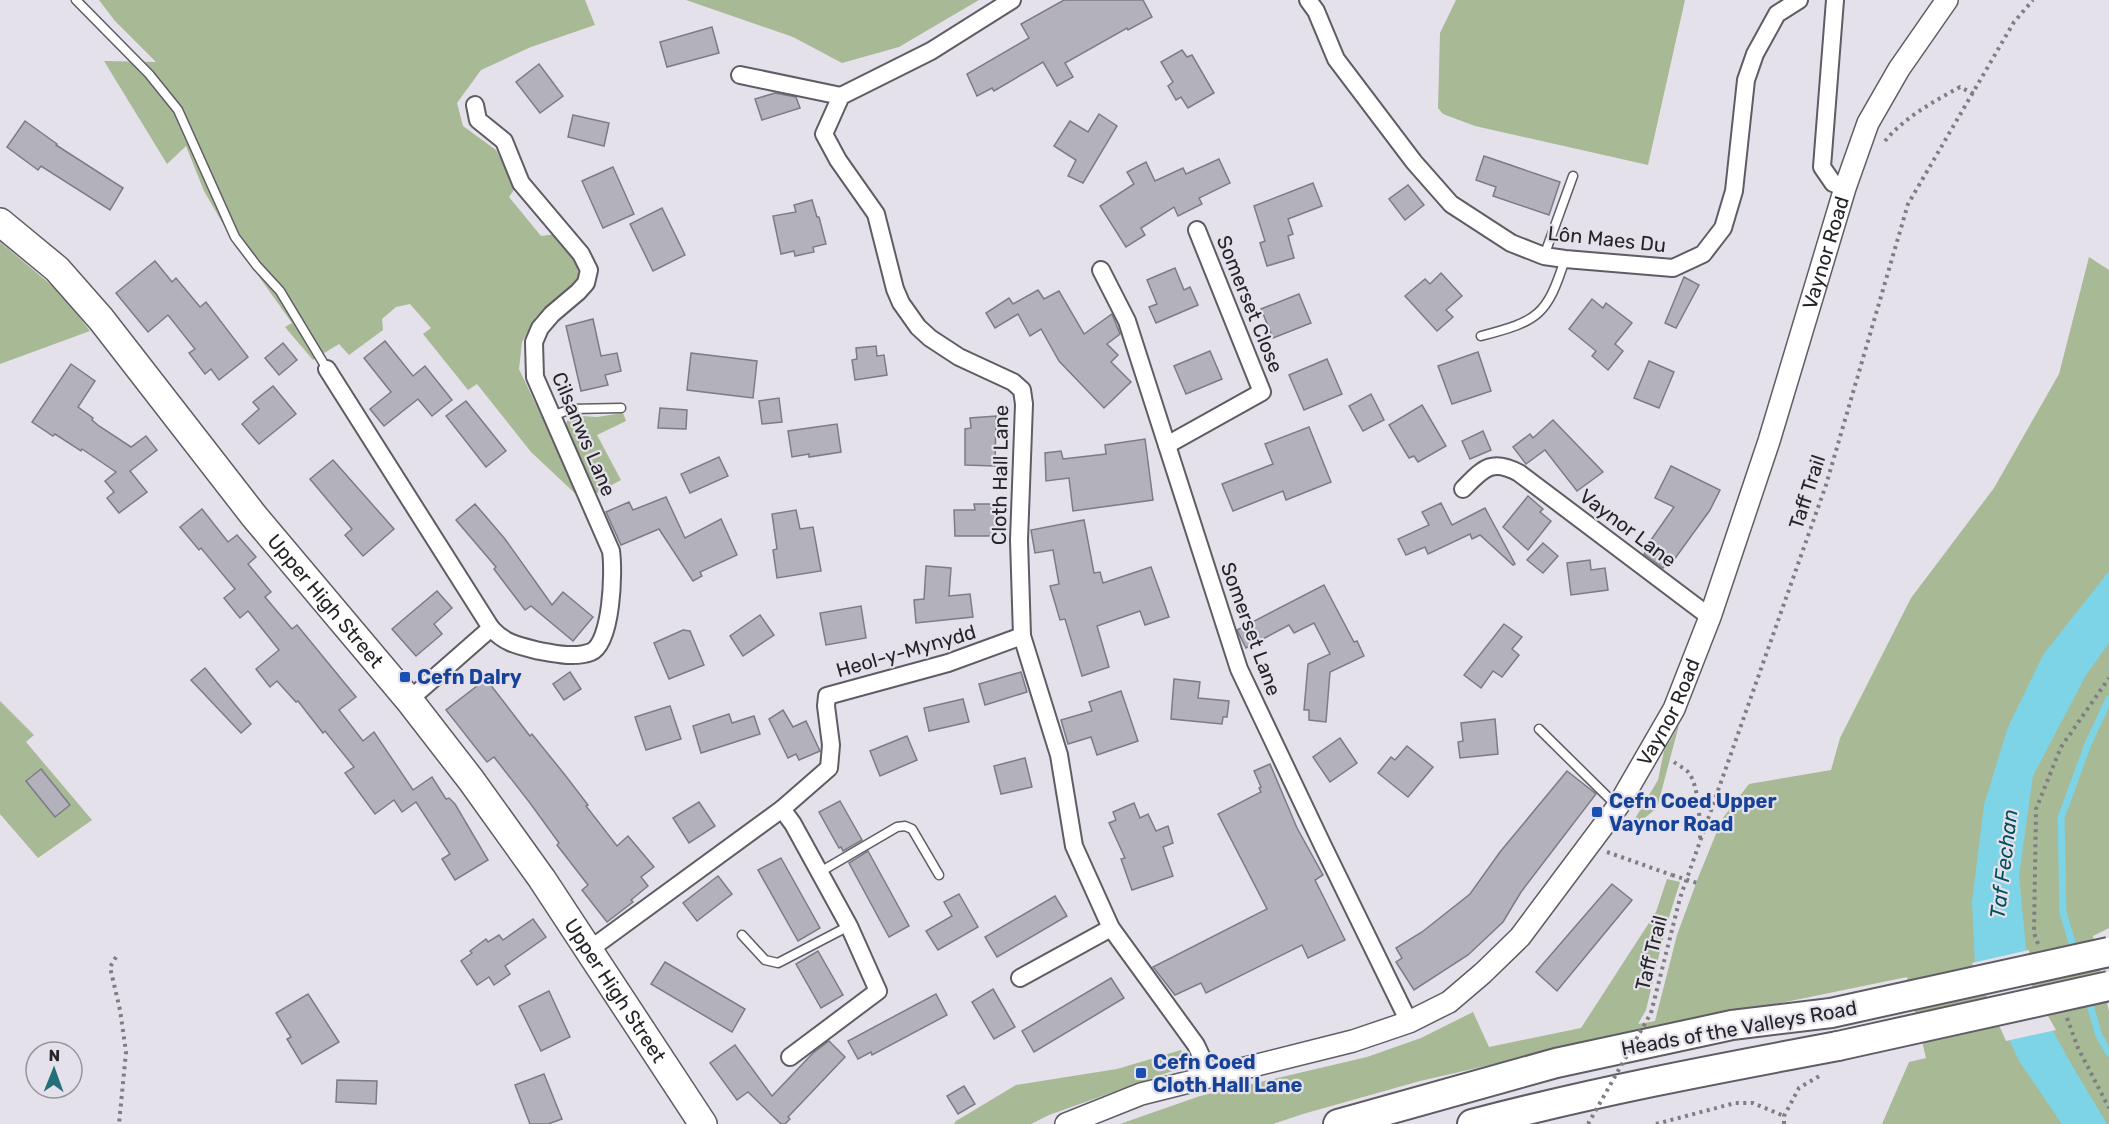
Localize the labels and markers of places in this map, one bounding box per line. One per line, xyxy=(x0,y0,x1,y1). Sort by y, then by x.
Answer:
place label: Cefn Dalry xyxy=(417,665,522,689)
marker: Cefn Dalry xyxy=(398,670,412,684)
place label: Cefn Coed Upper Vaynor Road xyxy=(1609,789,1777,836)
marker: Cefn Coed Upper Vaynor Road xyxy=(1590,805,1604,819)
place label: Cefn Coed Cloth Hall Lane xyxy=(1153,1050,1303,1097)
marker: Cefn Coed Cloth Hall Lane xyxy=(1134,1066,1148,1080)

